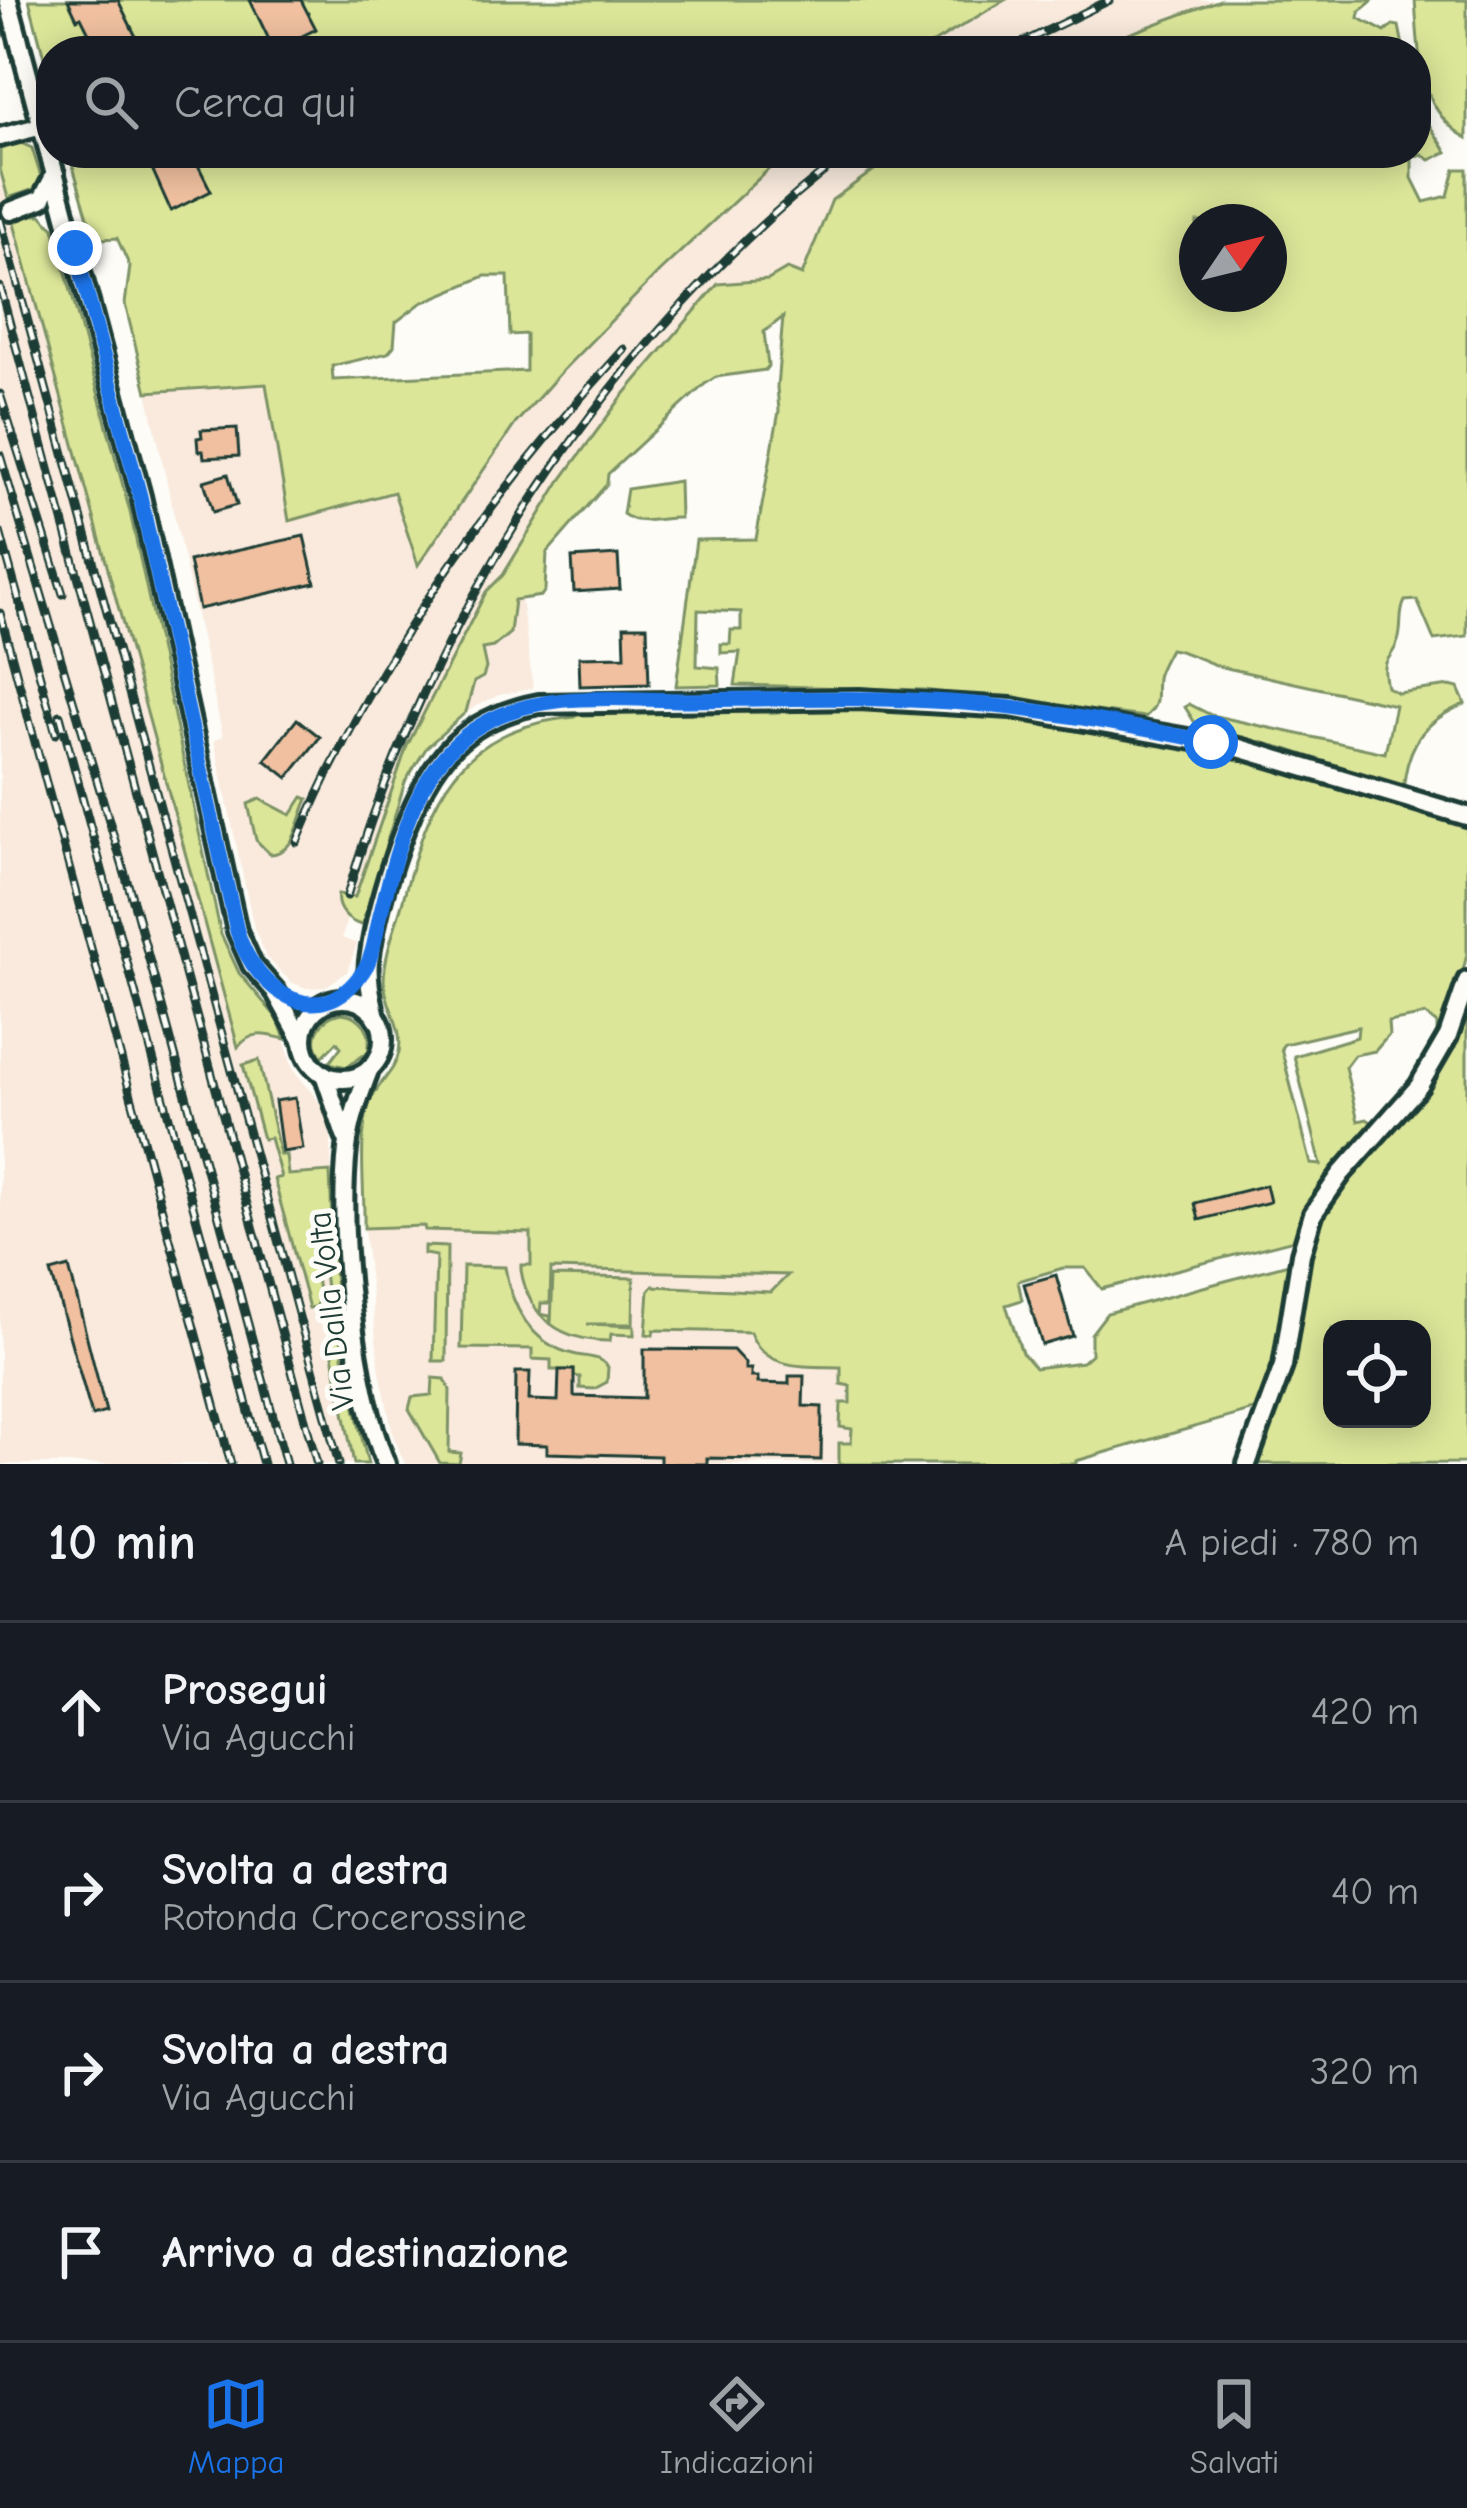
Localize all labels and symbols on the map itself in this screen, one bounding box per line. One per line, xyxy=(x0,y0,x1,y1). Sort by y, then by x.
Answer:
north arrow xyxy=(1179,204,1287,312)
route end xyxy=(48,221,102,275)
route start xyxy=(1184,715,1238,769)
street label: Via Dalla Volta xyxy=(300,1210,362,1412)

